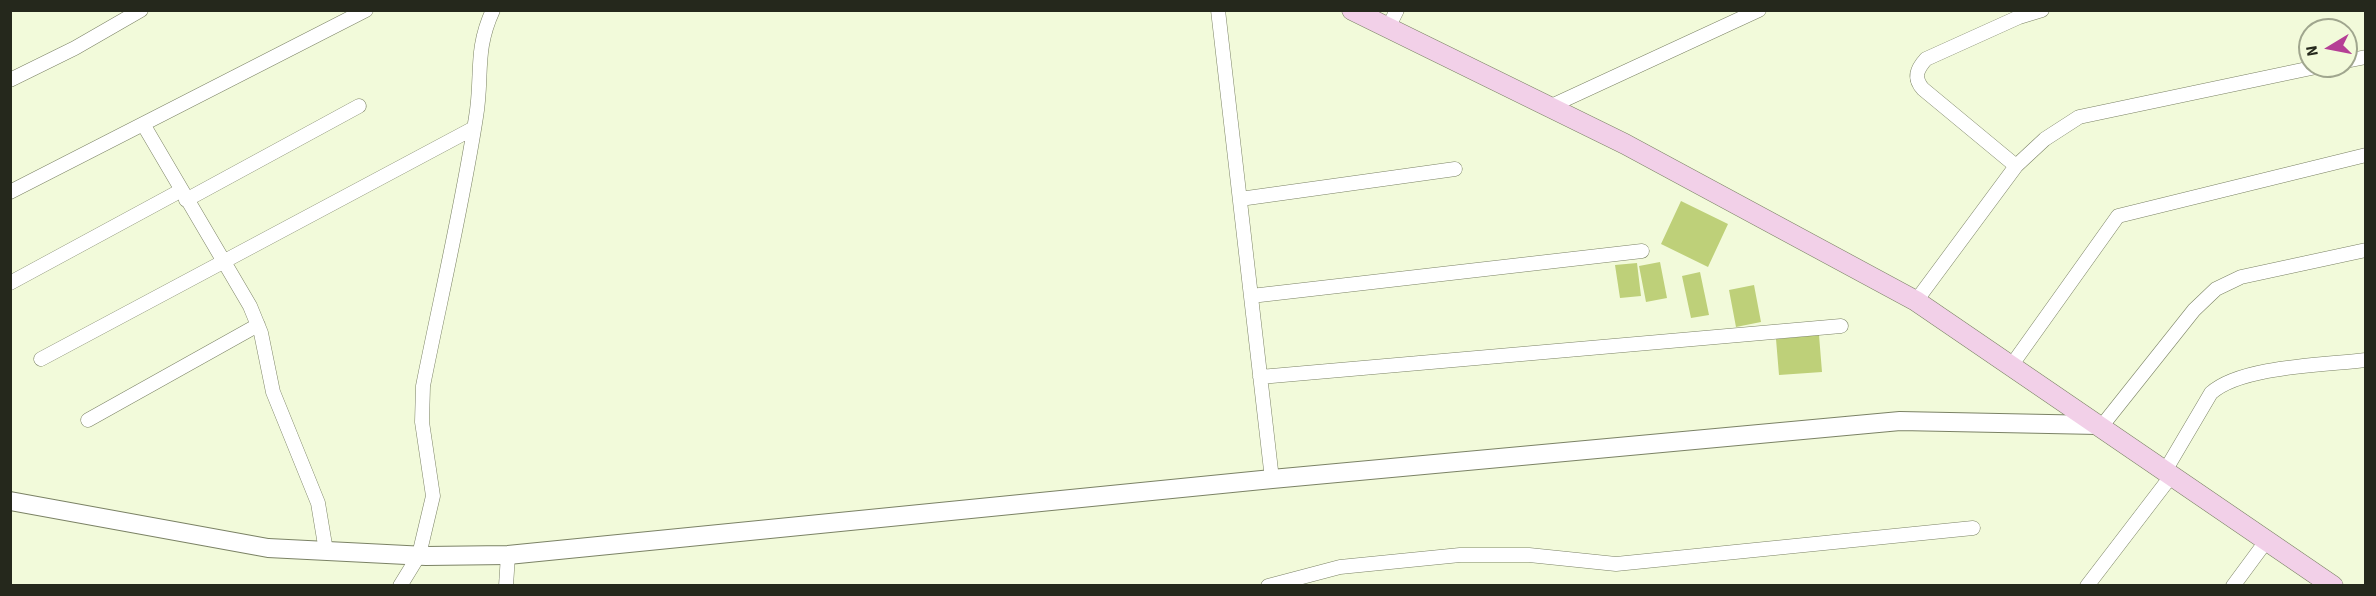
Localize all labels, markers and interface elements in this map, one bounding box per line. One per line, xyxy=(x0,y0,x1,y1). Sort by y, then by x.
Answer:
north arrow xyxy=(2298,18,2358,78)
text: N xyxy=(2300,44,2324,58)

